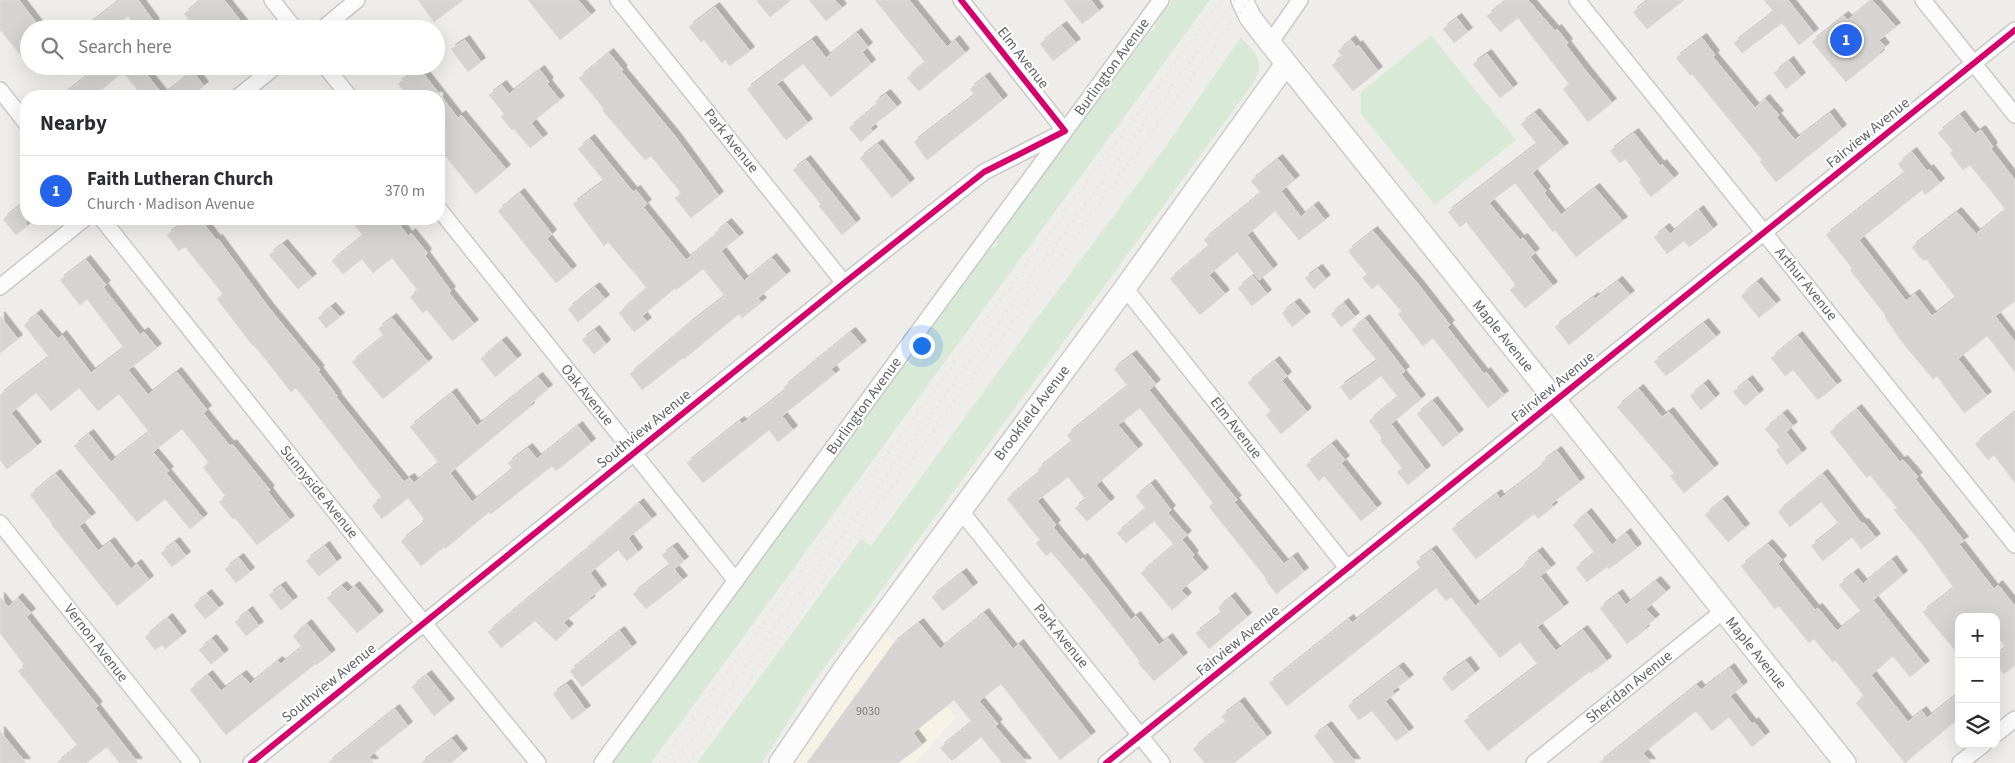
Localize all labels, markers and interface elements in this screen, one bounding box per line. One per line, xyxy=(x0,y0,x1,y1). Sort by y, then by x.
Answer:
street label: Burlington Avenue xyxy=(1069,14,1155,120)
search box xyxy=(20,20,445,75)
pin: 1 xyxy=(1830,21,1862,59)
street label: Elm Avenue xyxy=(992,23,1054,93)
icon: search xyxy=(38,34,66,62)
text: Search here xyxy=(78,34,172,61)
street label: Fairview Avenue xyxy=(1822,93,1914,173)
street label: Park Avenue xyxy=(699,104,763,178)
text: Nearby xyxy=(40,108,107,138)
text: Faith Lutheran Church xyxy=(87,166,273,193)
text: 1 xyxy=(52,180,60,202)
text: 370 m xyxy=(385,180,425,202)
text: Church · Madison Avenue xyxy=(87,193,254,215)
street label: Arthur Avenue xyxy=(1770,243,1842,325)
street label: Maple Avenue xyxy=(1467,295,1539,377)
your location xyxy=(909,333,935,359)
street label: Fairview Avenue xyxy=(1507,347,1599,427)
street label: Burlington Avenue xyxy=(821,353,907,459)
street label: Oak Avenue xyxy=(555,360,619,430)
street label: Brookfield Avenue xyxy=(989,361,1075,465)
street label: Southview Avenue xyxy=(592,384,696,474)
street label: Elm Avenue xyxy=(1205,393,1267,463)
street label: Sunnyside Avenue xyxy=(275,441,363,543)
street label: Park Avenue xyxy=(1029,599,1093,673)
street label: Vernon Avenue xyxy=(59,600,133,686)
street label: Fairview Avenue xyxy=(1192,601,1284,681)
street label: Maple Avenue xyxy=(1720,612,1792,694)
map controls xyxy=(1955,613,2000,748)
button: + xyxy=(1955,613,2000,658)
street label: Southview Avenue xyxy=(277,638,381,728)
street label: Sheridan Avenue xyxy=(1581,646,1677,728)
button: − xyxy=(1955,658,2000,703)
house number: 9030 xyxy=(856,703,880,720)
button: layers xyxy=(1955,703,2000,748)

